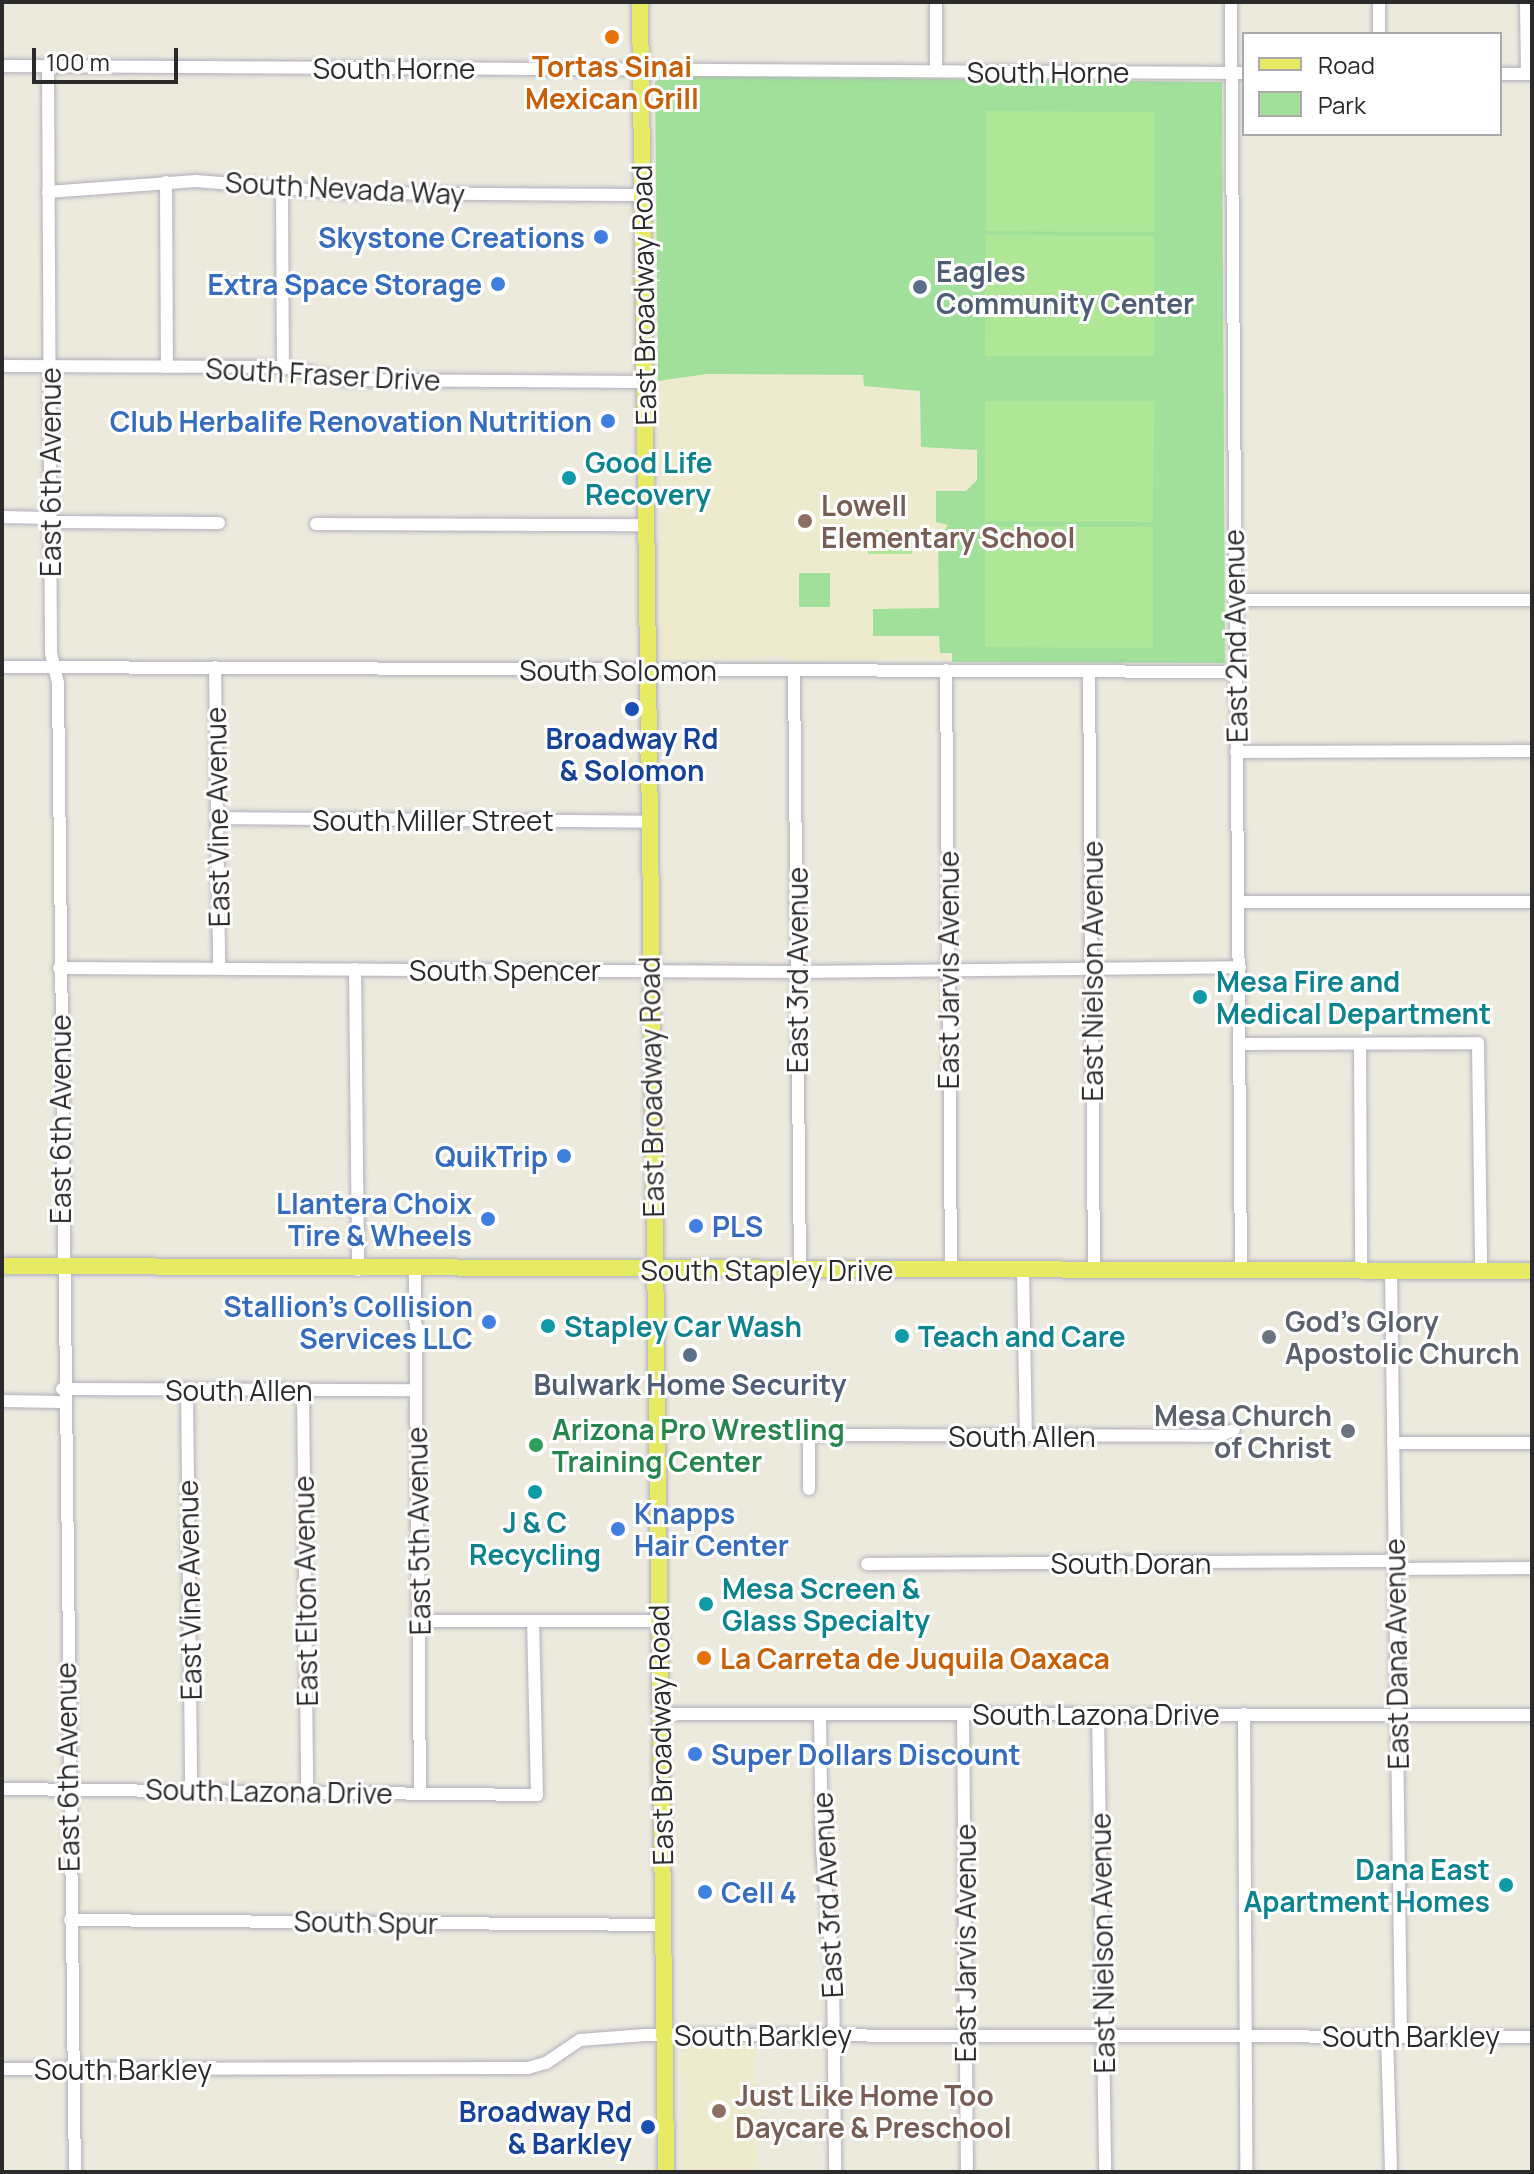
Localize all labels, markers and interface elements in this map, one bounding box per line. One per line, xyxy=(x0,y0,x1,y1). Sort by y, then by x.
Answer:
marker: Tortas Sinai Mexican Grill xyxy=(603,28,621,46)
scale bar xyxy=(36,32,182,82)
legend xyxy=(1242,32,1502,136)
text: 100 m xyxy=(46,45,110,78)
text: Road xyxy=(1318,48,1375,81)
place label: Tortas Sinai Mexican Grill xyxy=(525,49,699,115)
street label: South Horne xyxy=(313,51,475,85)
street label: South Horne xyxy=(967,55,1129,89)
text: Park xyxy=(1318,88,1366,121)
street label: East Broadway Road xyxy=(624,164,662,426)
street label: South Nevada Way xyxy=(224,165,466,211)
place label: Skystone Creations xyxy=(318,220,585,254)
marker: Skystone Creations xyxy=(592,228,610,246)
place label: Eagles Community Center xyxy=(936,254,1194,320)
place label: Extra Space Storage xyxy=(207,267,482,301)
marker: Extra Space Storage xyxy=(489,275,507,293)
marker: Eagles Community Center xyxy=(911,278,929,296)
street label: South Fraser Drive xyxy=(205,351,441,397)
street label: East 6th Avenue xyxy=(33,367,67,577)
place label: Club Herbalife Renovation Nutrition xyxy=(110,404,592,438)
marker: Club Herbalife Renovation Nutrition xyxy=(599,412,617,430)
place label: Good Life Recovery xyxy=(585,445,713,511)
marker: Good Life Recovery xyxy=(560,469,578,487)
place label: Lowell Elementary School xyxy=(821,488,1075,554)
marker: Lowell Elementary School xyxy=(796,512,814,530)
street label: East 2nd Avenue xyxy=(1216,529,1254,743)
street label: South Solomon xyxy=(519,653,717,687)
marker: Broadway Rd & Solomon xyxy=(623,700,641,718)
street label: East Vine Avenue xyxy=(198,707,236,927)
place label: Broadway Rd & Solomon xyxy=(545,721,719,787)
street label: South Miller Street xyxy=(312,803,554,837)
street label: East Nielson Avenue xyxy=(1075,841,1109,1101)
street label: East Jarvis Avenue xyxy=(931,851,965,1089)
street label: East 3rd Avenue xyxy=(780,867,814,1073)
street label: South Spencer xyxy=(409,953,601,987)
street label: East Broadway Road xyxy=(632,956,670,1218)
place label: Mesa Fire and Medical Department xyxy=(1216,964,1491,1030)
marker: Mesa Fire and Medical Department xyxy=(1191,988,1209,1006)
street label: East 6th Avenue xyxy=(43,1014,77,1224)
place label: QuikTrip xyxy=(435,1139,548,1173)
marker: QuikTrip xyxy=(555,1147,573,1165)
place label: Llantera Choix Tire & Wheels xyxy=(276,1186,472,1252)
place label: PLS xyxy=(712,1209,763,1243)
marker: Llantera Choix Tire & Wheels xyxy=(479,1210,497,1228)
marker: PLS xyxy=(687,1217,705,1235)
street label: South Stapley Drive xyxy=(641,1253,893,1287)
place label: Stallion's Collision Services LLC xyxy=(224,1289,473,1355)
place label: God’s Glory Apostolic Church xyxy=(1285,1304,1519,1370)
place label: Stapley Car Wash xyxy=(564,1309,802,1343)
marker: Stallion's Collision Services LLC xyxy=(480,1313,498,1331)
marker: Stapley Car Wash xyxy=(539,1317,557,1335)
place label: Teach and Care xyxy=(918,1319,1126,1353)
marker: Teach and Care xyxy=(893,1327,911,1345)
marker: God’s Glory Apostolic Church xyxy=(1260,1328,1278,1346)
marker: Bulwark Home Security xyxy=(681,1346,699,1364)
place label: Bulwark Home Security xyxy=(534,1367,846,1401)
street label: South Allen xyxy=(165,1373,313,1407)
place label: Mesa Church of Christ xyxy=(1154,1398,1332,1464)
place label: Arizona Pro Wrestling Training Center xyxy=(552,1412,845,1478)
street label: South Allen xyxy=(948,1419,1096,1453)
marker: Mesa Church of Christ xyxy=(1339,1422,1357,1440)
street label: East 5th Avenue xyxy=(399,1426,437,1636)
marker: Arizona Pro Wrestling Training Center xyxy=(527,1436,545,1454)
street label: East Elton Avenue xyxy=(286,1475,324,1707)
street label: East Vine Avenue xyxy=(170,1480,208,1700)
marker: J & C Recycling xyxy=(526,1483,544,1501)
place label: Knapps Hair Center xyxy=(634,1496,789,1562)
place label: J & C Recycling xyxy=(469,1505,601,1571)
marker: Knapps Hair Center xyxy=(609,1520,627,1538)
street label: East Dana Avenue xyxy=(1377,1538,1415,1770)
street label: South Doran xyxy=(1051,1546,1211,1580)
place label: Mesa Screen & Glass Specialty xyxy=(722,1571,930,1637)
marker: Mesa Screen & Glass Specialty xyxy=(697,1595,715,1613)
street label: East Broadway Road xyxy=(641,1604,679,1866)
place label: La Carreta de Juquila Oaxaca xyxy=(720,1641,1110,1675)
marker: La Carreta de Juquila Oaxaca xyxy=(695,1649,713,1667)
street label: East 6th Avenue xyxy=(48,1662,86,1872)
street label: South Lazona Drive xyxy=(972,1697,1220,1731)
place label: Super Dollars Discount xyxy=(711,1737,1021,1771)
marker: Super Dollars Discount xyxy=(686,1745,704,1763)
street label: South Lazona Drive xyxy=(145,1772,393,1810)
street label: East 3rd Avenue xyxy=(805,1791,849,1999)
street label: East Nielson Avenue xyxy=(1083,1812,1121,2074)
street label: East Jarvis Avenue xyxy=(948,1824,982,2062)
place label: Dana East Apartment Homes xyxy=(1243,1852,1490,1918)
place label: Cell 4 xyxy=(721,1875,797,1909)
marker: Dana East Apartment Homes xyxy=(1497,1876,1515,1894)
marker: Cell 4 xyxy=(696,1883,714,1901)
street label: South Spur xyxy=(293,1904,439,1940)
street label: South Barkley xyxy=(674,2018,852,2052)
street label: South Barkley xyxy=(1322,2019,1500,2053)
street label: South Barkley xyxy=(34,2052,212,2086)
place label: Just Like Home Too Daycare & Preschool xyxy=(735,2078,1012,2144)
place label: Broadway Rd & Barkley xyxy=(459,2094,632,2160)
marker: Just Like Home Too Daycare & Preschool xyxy=(710,2102,728,2120)
marker: Broadway Rd & Barkley xyxy=(639,2118,657,2136)

